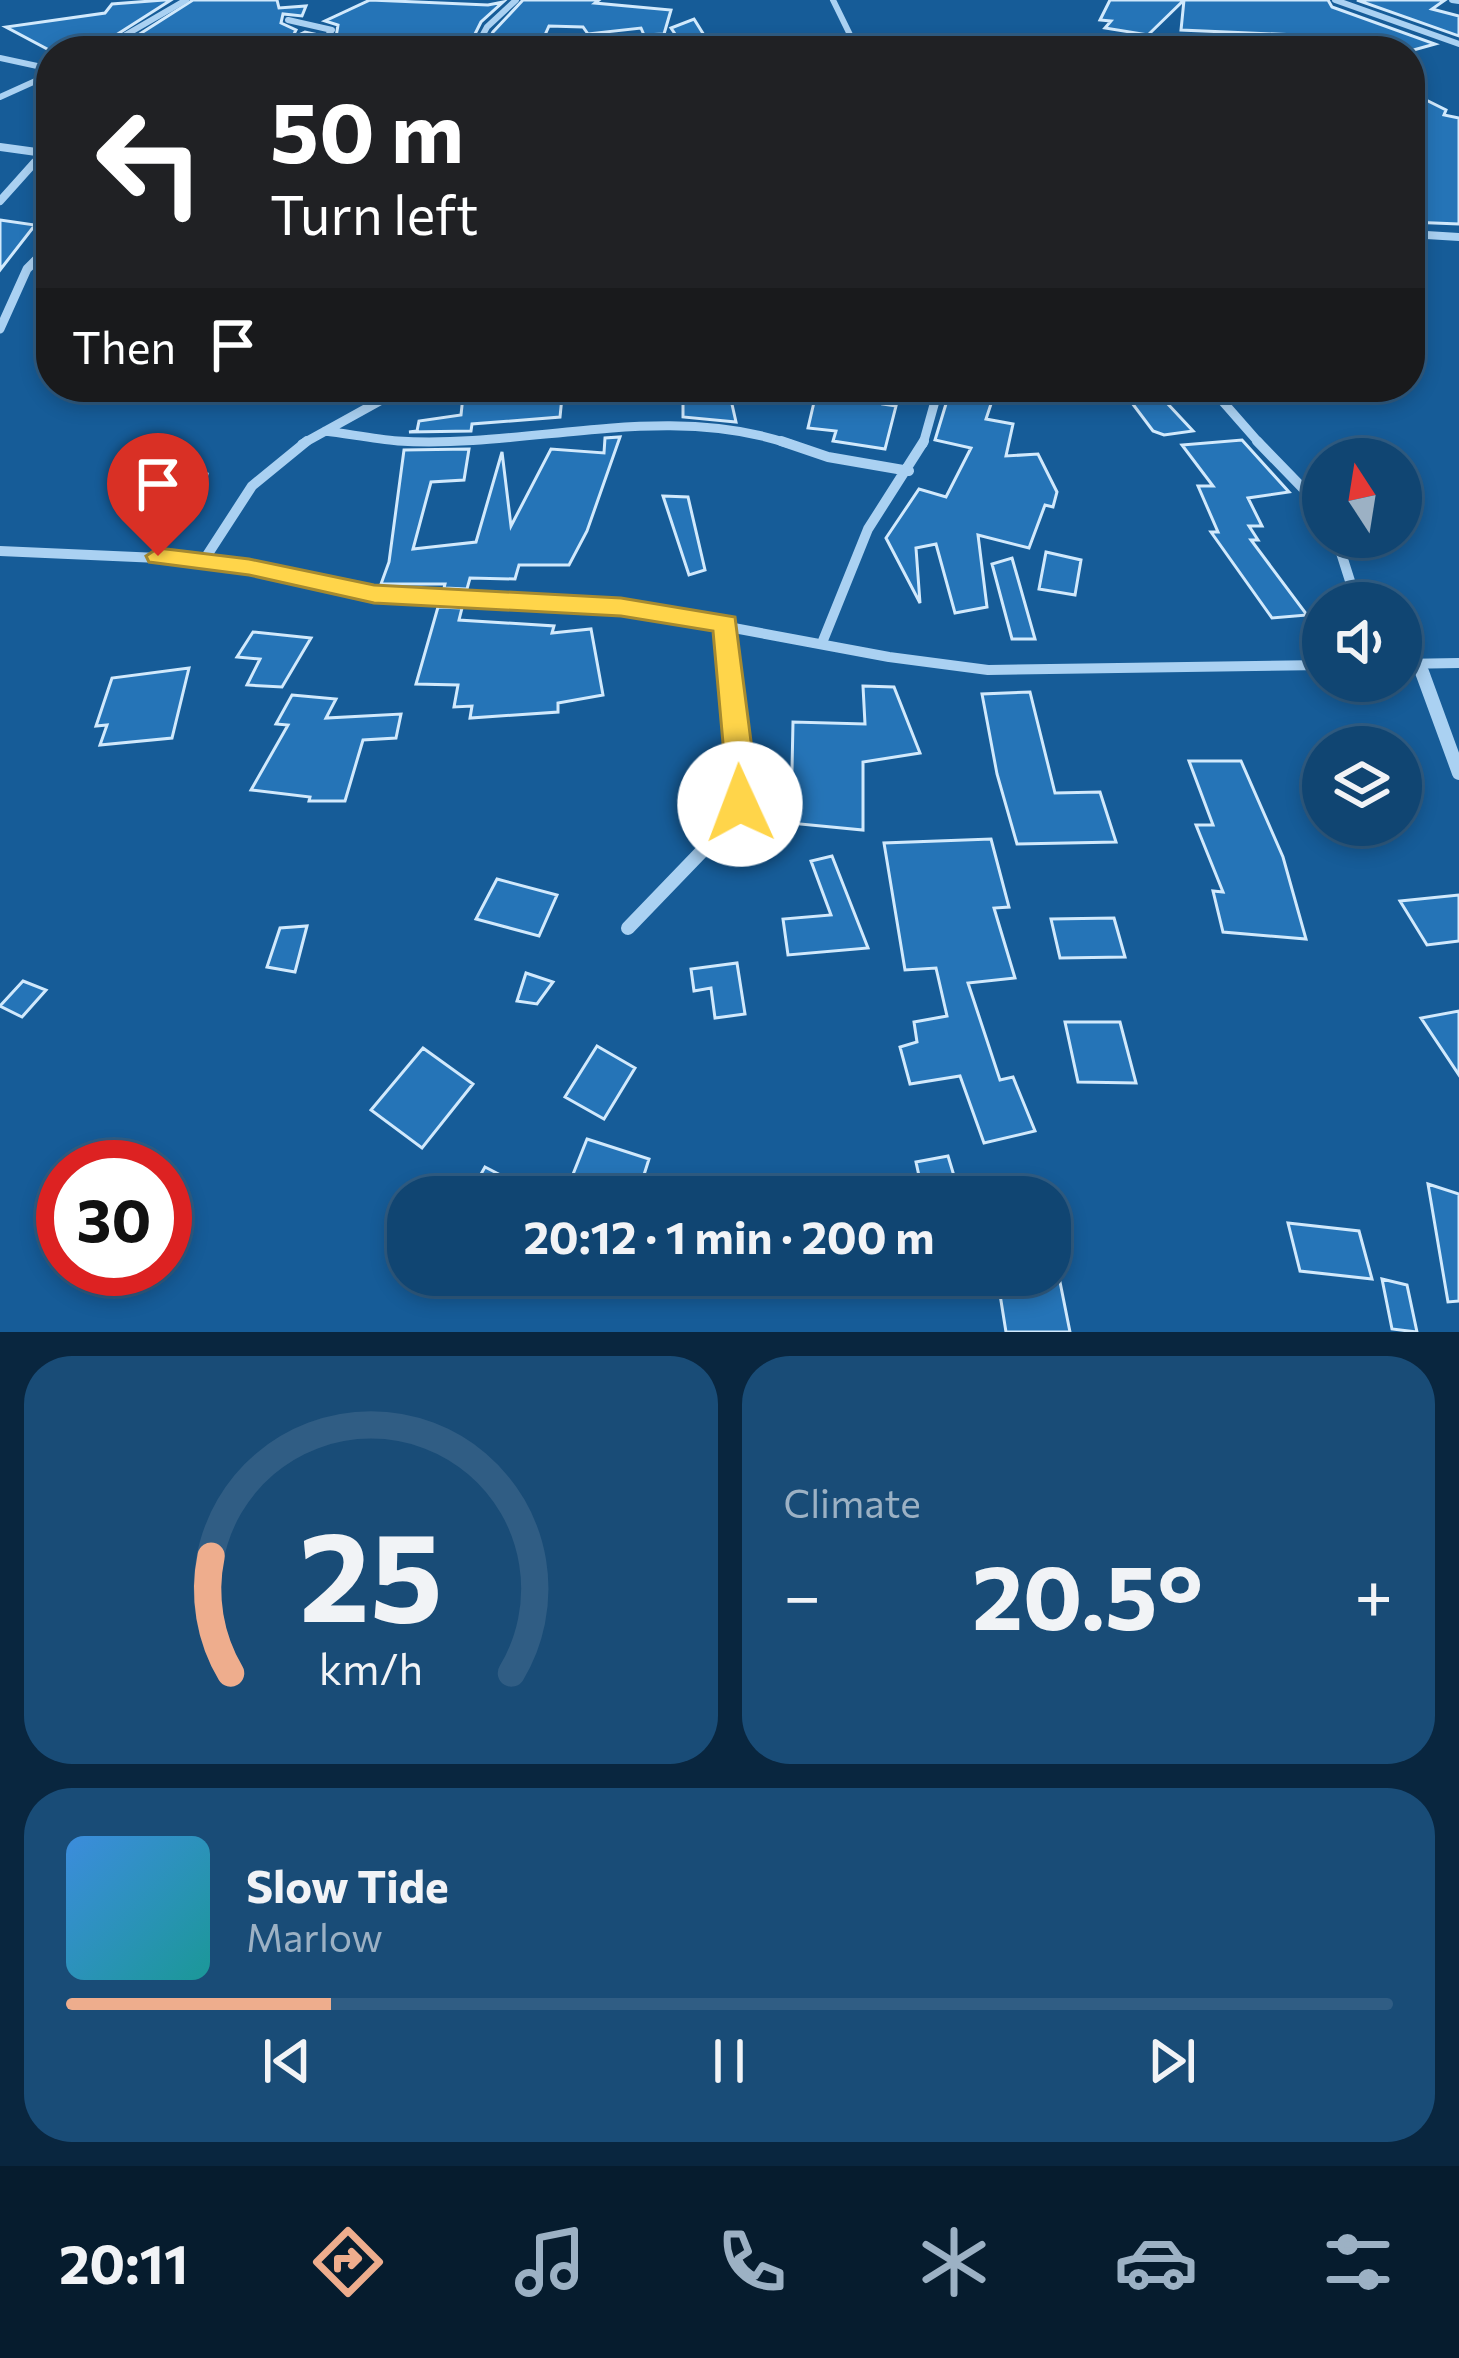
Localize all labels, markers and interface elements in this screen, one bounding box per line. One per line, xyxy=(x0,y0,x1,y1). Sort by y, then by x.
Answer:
text: 50 m xyxy=(270,78,464,180)
icon: left xyxy=(72,84,228,240)
text: Turn left xyxy=(270,180,478,246)
icon: arrive xyxy=(200,312,266,378)
text: Then xyxy=(72,318,176,373)
pin xyxy=(107,433,209,556)
north arrow xyxy=(1302,438,1422,558)
map controls xyxy=(1302,438,1422,846)
icon: arrive xyxy=(125,451,191,517)
button: sound xyxy=(1302,582,1422,702)
button: layers xyxy=(1302,726,1422,846)
position arrow xyxy=(677,741,803,867)
speed limit sign: 30 xyxy=(36,1140,192,1296)
text: 20:12 · 1 min · 200 m xyxy=(523,1208,935,1263)
text: Climate xyxy=(784,1478,921,1526)
text: 25 xyxy=(299,1495,443,1648)
text: 20.5° xyxy=(972,1538,1203,1649)
text: − xyxy=(784,1553,821,1634)
text: + xyxy=(1354,1553,1393,1634)
text: km/h xyxy=(319,1641,423,1694)
text: Slow Tide xyxy=(246,1857,449,1912)
text: Marlow xyxy=(246,1912,383,1960)
icon: previous xyxy=(254,2028,320,2094)
icon: pause xyxy=(696,2028,762,2094)
icon: next xyxy=(1139,2028,1205,2094)
icon: directions xyxy=(306,2220,390,2304)
icon: music xyxy=(508,2220,592,2304)
icon: phone xyxy=(710,2220,794,2304)
icon: climate xyxy=(912,2220,996,2304)
icon: car xyxy=(1114,2220,1198,2304)
icon: filters xyxy=(1316,2220,1400,2304)
text: 20:11 xyxy=(59,2229,188,2295)

